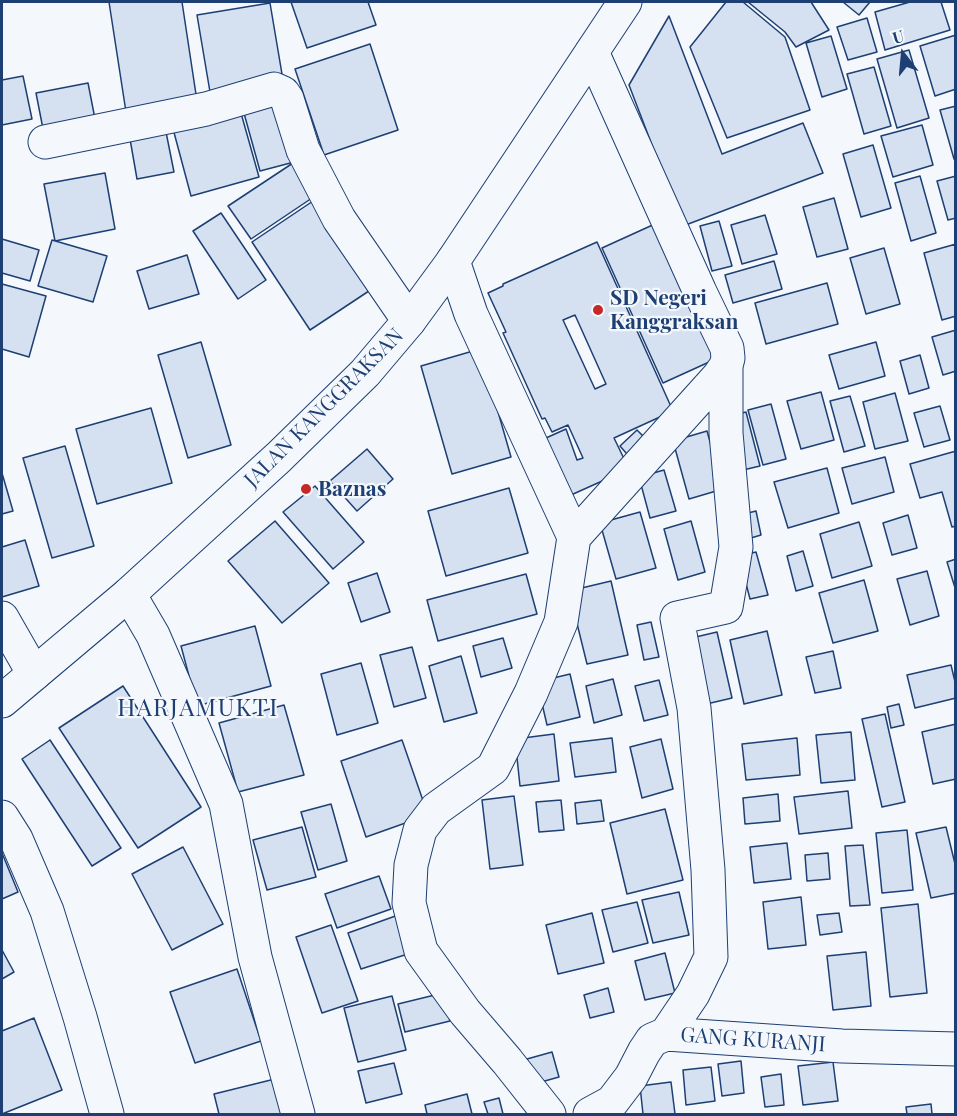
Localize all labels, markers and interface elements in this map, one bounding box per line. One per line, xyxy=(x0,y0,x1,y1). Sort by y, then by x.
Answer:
north arrow xyxy=(873,24,933,84)
text: U xyxy=(890,25,906,48)
place label: SD Negeri Kanggraksan xyxy=(610,285,738,335)
marker: SD Negeri Kanggraksan xyxy=(591,303,605,317)
street label: JALAN KANGGRAKSAN xyxy=(239,323,409,493)
place label: Baznas xyxy=(318,476,386,502)
marker: Baznas xyxy=(299,482,313,496)
district label: HARJAMUKTI xyxy=(117,695,279,723)
street label: GANG KURANJI xyxy=(680,1022,826,1058)

